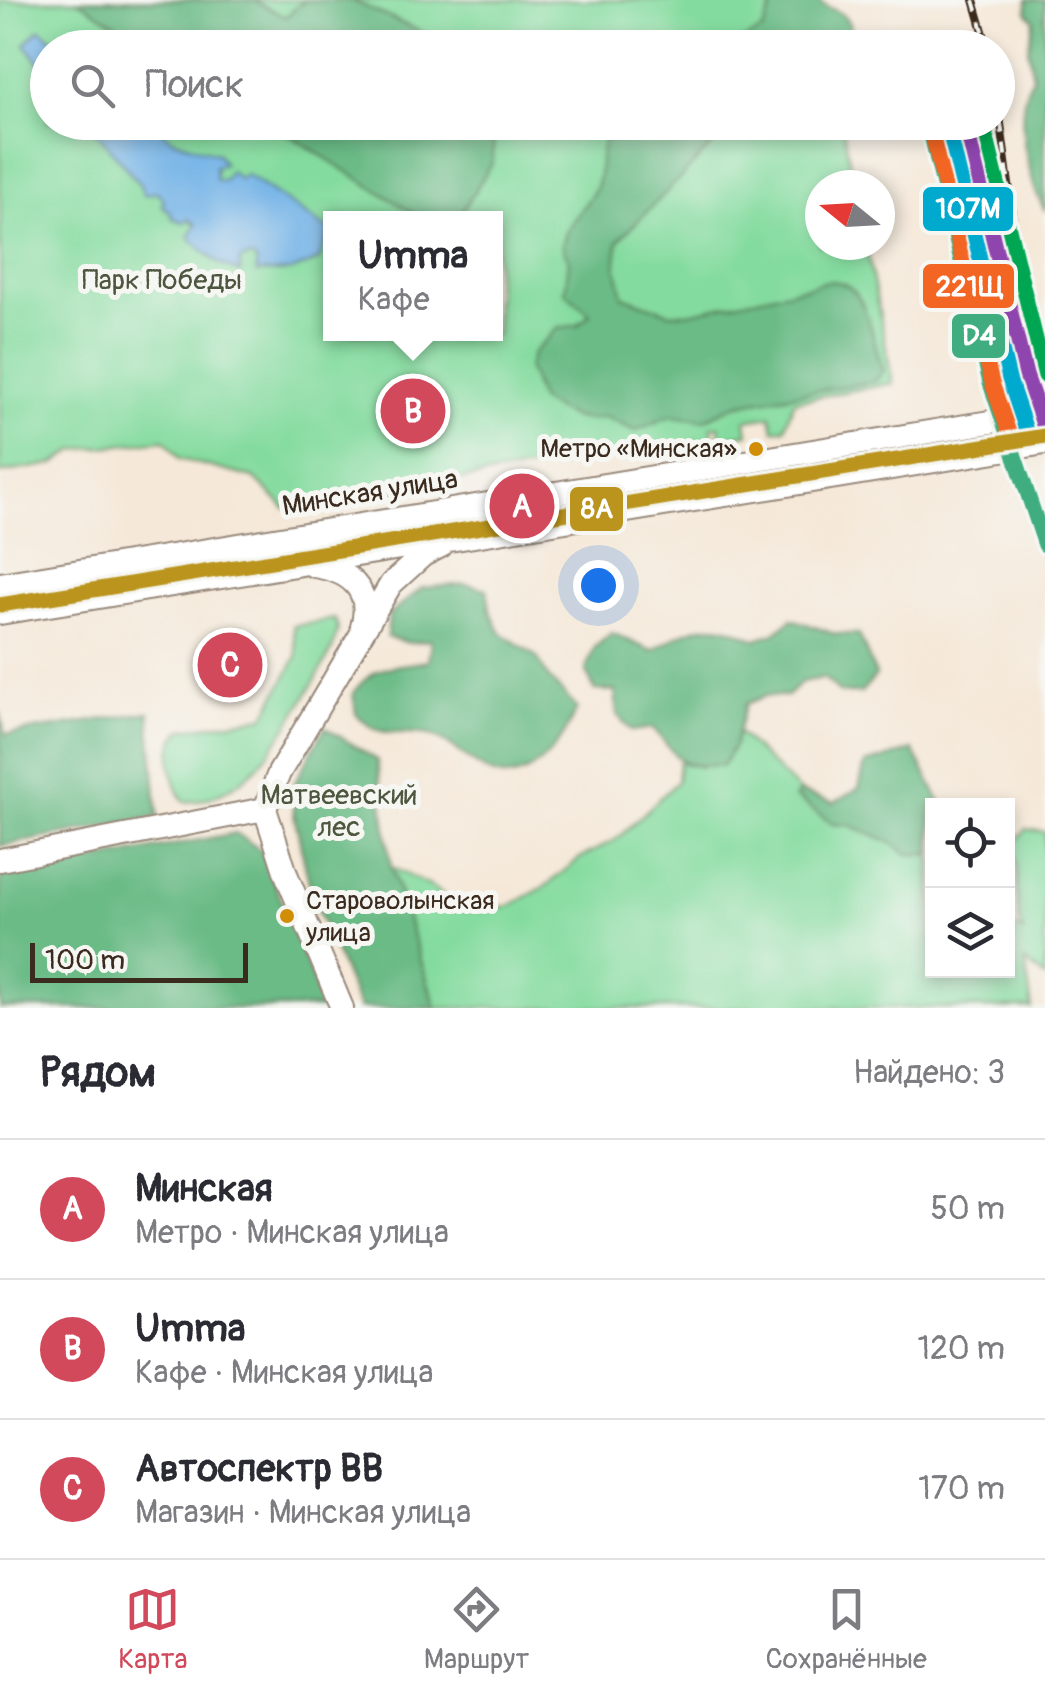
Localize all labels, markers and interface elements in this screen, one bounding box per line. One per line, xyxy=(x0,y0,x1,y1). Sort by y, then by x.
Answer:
search box xyxy=(30,30,1015,140)
icon: search xyxy=(65,58,120,113)
text: Поиск xyxy=(145,61,244,109)
north arrow xyxy=(805,170,895,260)
line badge: 107М xyxy=(921,185,1015,233)
text: 107М xyxy=(935,192,1001,227)
popup xyxy=(323,211,503,341)
text: Umma xyxy=(358,232,468,280)
line badge: 221Щ xyxy=(921,262,1016,310)
park label: Парк Победы xyxy=(82,263,242,298)
text: 221Щ xyxy=(935,270,1004,305)
text: Кафе xyxy=(358,280,429,320)
line badge: D4 xyxy=(950,312,1007,360)
text: D4 xyxy=(962,319,997,354)
pin: B xyxy=(380,374,446,448)
place label: Метро «Минская» xyxy=(540,433,737,465)
marker: Метро «Минская» xyxy=(746,439,766,459)
street label: Минская улица xyxy=(280,462,460,524)
pin: A xyxy=(490,468,554,544)
line badge: 8А xyxy=(568,485,625,533)
text: 8А xyxy=(581,492,613,527)
your location xyxy=(573,560,624,611)
pin: C xyxy=(198,628,262,702)
park label: Матвеевский лес xyxy=(261,778,417,845)
map controls xyxy=(925,798,1015,978)
button: locate xyxy=(925,798,1015,888)
place label: Староволынская улица xyxy=(305,885,494,949)
button: layers xyxy=(925,888,1015,978)
marker: Староволынская улица xyxy=(277,906,297,926)
scale bar xyxy=(30,938,248,983)
text: 100 m xyxy=(45,943,125,978)
text: Рядом xyxy=(40,1047,156,1099)
text: Найдено: 3 xyxy=(853,1053,1005,1093)
text: Минская xyxy=(135,1165,273,1213)
text: A xyxy=(62,1189,83,1229)
text: 50 m xyxy=(930,1189,1005,1229)
text: Метро · Минская улица xyxy=(135,1213,449,1253)
text: Umma xyxy=(135,1305,245,1353)
text: B xyxy=(63,1329,82,1369)
text: 120 m xyxy=(917,1329,1005,1369)
text: Кафе · Минская улица xyxy=(135,1353,433,1393)
text: Автоспектр ВВ xyxy=(135,1445,383,1493)
text: C xyxy=(63,1469,82,1509)
text: 170 m xyxy=(918,1469,1005,1509)
text: Магазин · Минская улица xyxy=(135,1493,471,1533)
tab: Карта xyxy=(118,1582,188,1677)
tab: Маршрут xyxy=(424,1582,529,1677)
tab: Сохранённые xyxy=(765,1582,927,1677)

